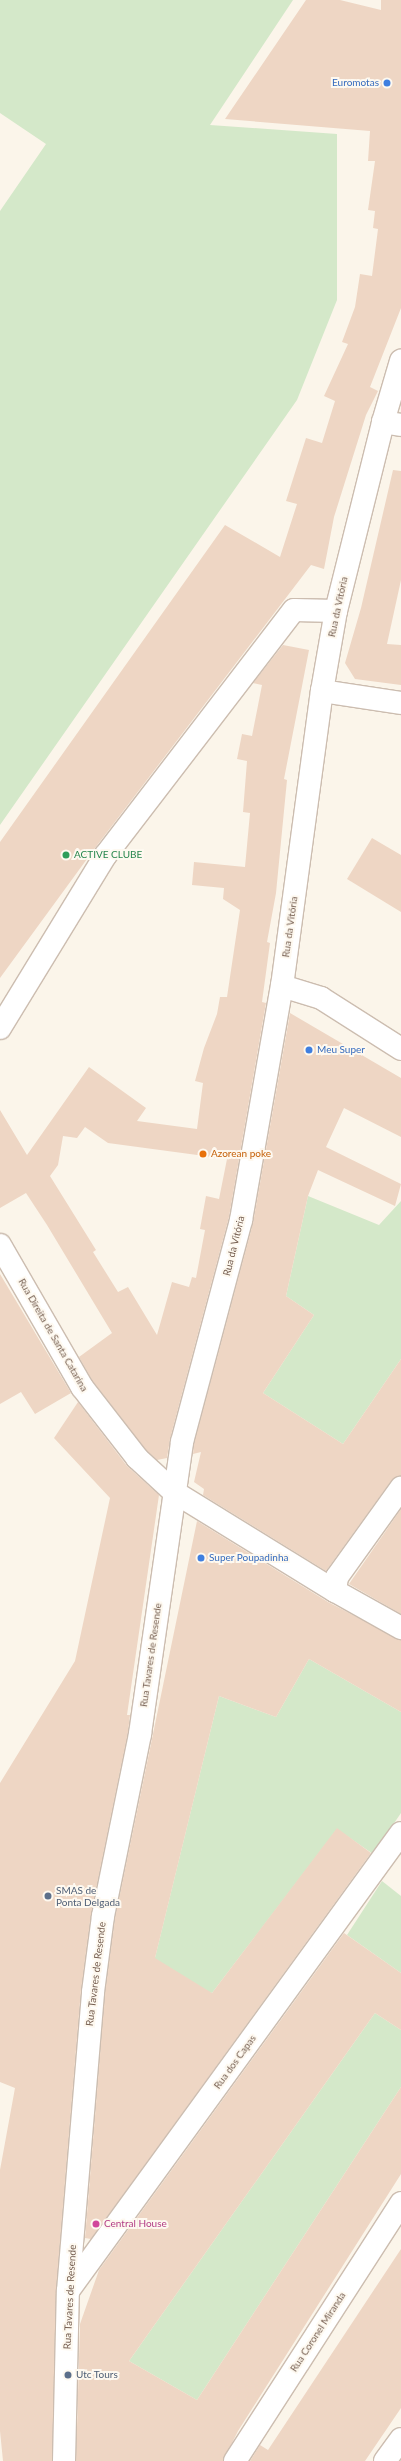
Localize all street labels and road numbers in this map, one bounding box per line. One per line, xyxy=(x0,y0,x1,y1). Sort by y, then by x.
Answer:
street label: Rua da Vitória xyxy=(326,576,350,638)
street label: Rua da Vitória xyxy=(280,896,300,958)
street label: Rua da Vitória xyxy=(221,1215,247,1277)
street label: Rua Direita de Santa Catarina xyxy=(16,1276,90,1394)
street label: Rua Tavares de Resende xyxy=(138,1602,164,1708)
street label: Rua Tavares de Resende xyxy=(84,1921,108,2027)
street label: Rua dos Capas xyxy=(211,2033,259,2091)
street label: Rua Tavares de Resende xyxy=(61,2244,79,2350)
street label: Rua Coronel Miranda xyxy=(288,2290,348,2374)

